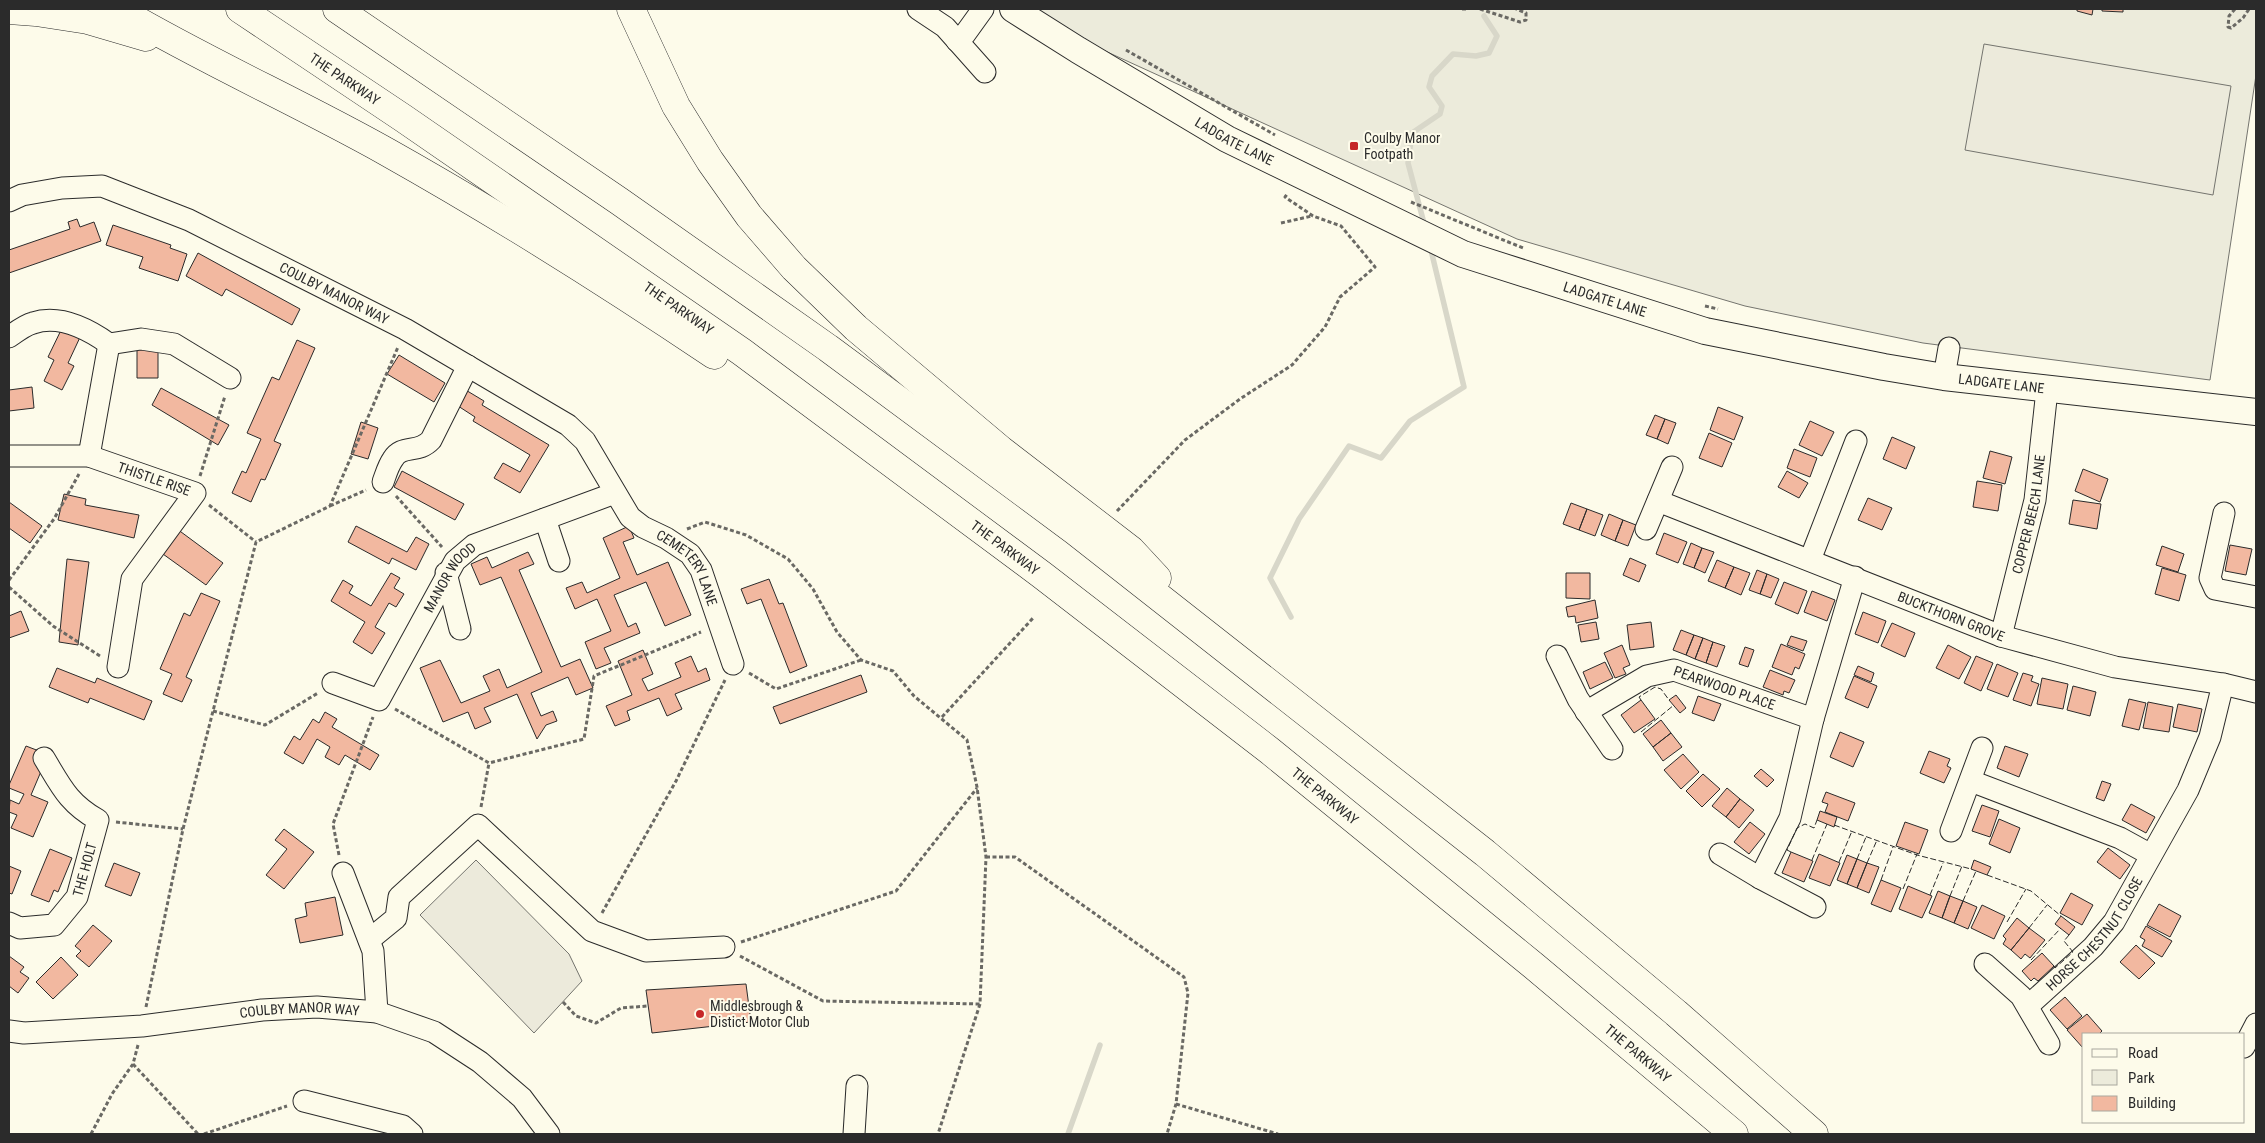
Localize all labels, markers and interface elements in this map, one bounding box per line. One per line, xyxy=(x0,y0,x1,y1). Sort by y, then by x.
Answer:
street label: THE PARKWAY xyxy=(306,50,384,109)
street label: LADGATE LANE xyxy=(1192,114,1276,168)
place label: Coulby Manor Footpath xyxy=(1364,130,1440,162)
marker: Coulby Manor Footpath xyxy=(1348,140,1360,152)
street label: COULBY MANOR WAY xyxy=(277,259,392,328)
street label: LADGATE LANE xyxy=(1561,278,1649,320)
street label: THE PARKWAY xyxy=(641,279,717,338)
street label: LADGATE LANE xyxy=(1958,371,2045,396)
street label: COPPER BEECH LANE xyxy=(2009,454,2048,576)
street label: THISTLE RISE xyxy=(116,459,193,499)
street label: THE PARKWAY xyxy=(968,517,1043,579)
street label: CEMETERY LANE xyxy=(654,527,721,608)
street label: MANOR WOOD xyxy=(420,539,479,615)
street label: BUCKTHORN GROVE xyxy=(1895,588,2007,645)
street label: PEARWOOD PLACE xyxy=(1672,663,1777,713)
street label: THE PARKWAY xyxy=(1289,764,1362,828)
street label: THE HOLT xyxy=(70,841,100,898)
street label: HORSE CHESTNUT CLOSE xyxy=(2043,874,2146,994)
place label: Middlesbrough & Distict Motor Club xyxy=(710,998,810,1030)
street label: COULBY MANOR WAY xyxy=(238,999,361,1021)
marker: Middlesbrough & Distict Motor Club xyxy=(694,1008,706,1020)
street label: THE PARKWAY xyxy=(1602,1021,1675,1086)
legend xyxy=(2082,1033,2245,1123)
text: Road xyxy=(2128,1044,2158,1062)
text: Park xyxy=(2128,1069,2155,1087)
text: Building xyxy=(2128,1094,2176,1112)

